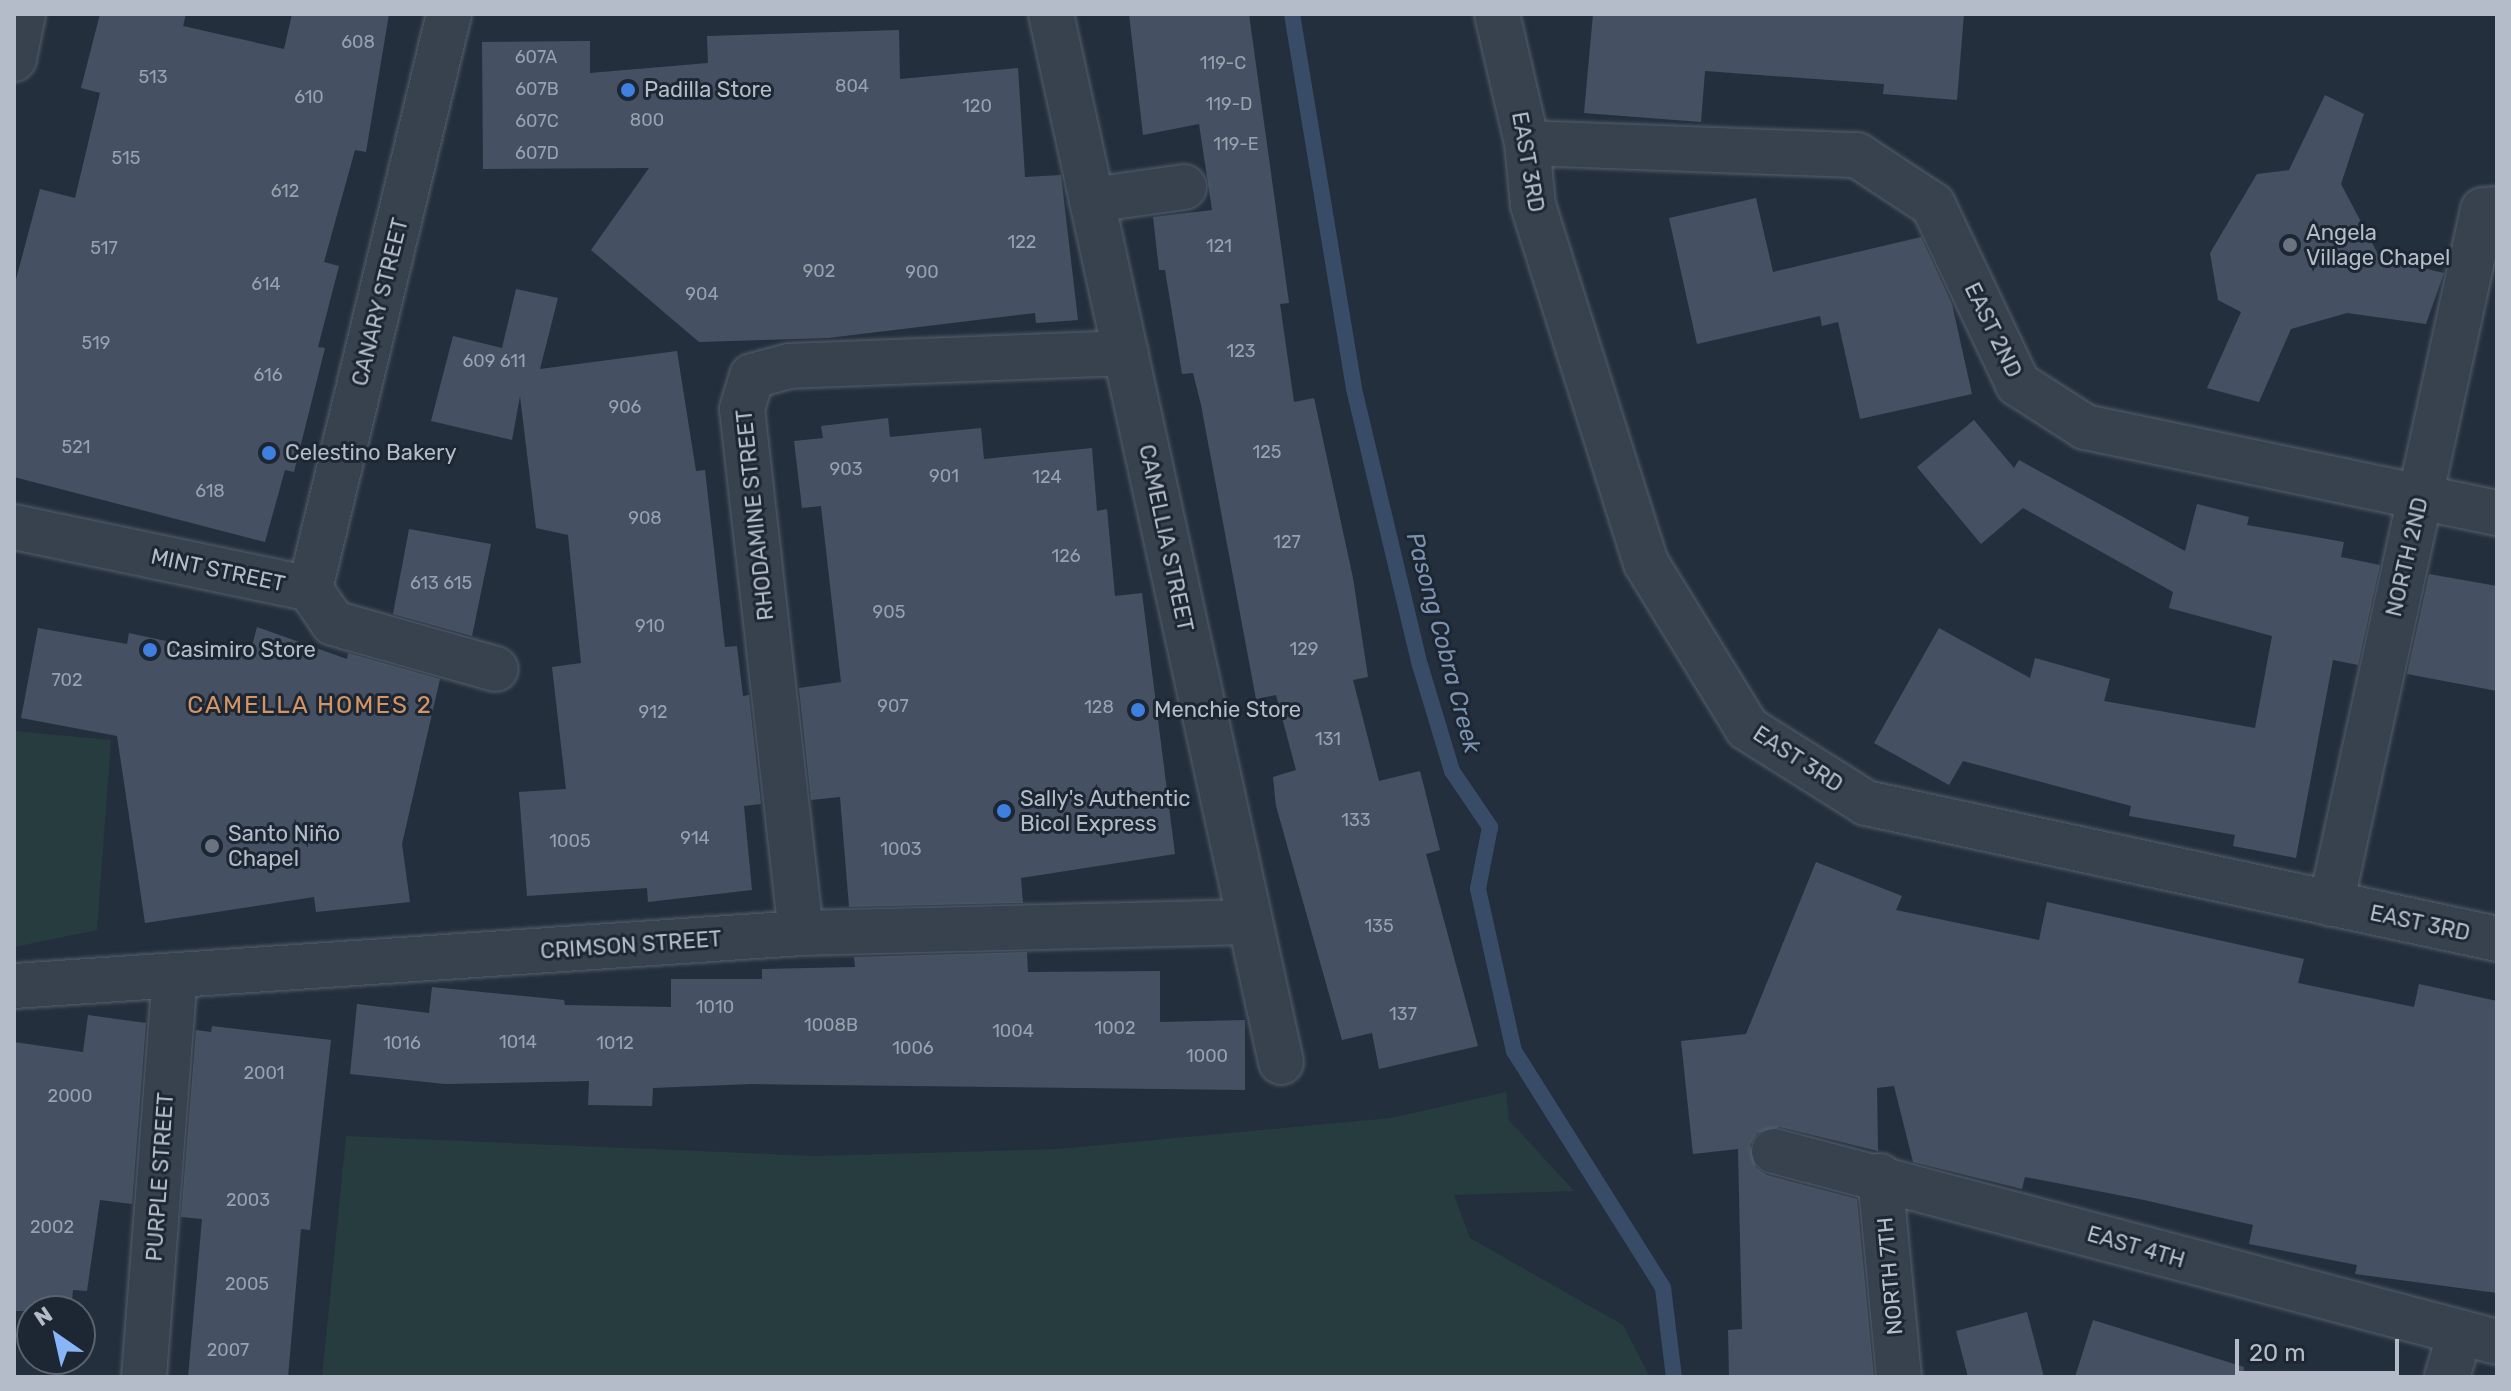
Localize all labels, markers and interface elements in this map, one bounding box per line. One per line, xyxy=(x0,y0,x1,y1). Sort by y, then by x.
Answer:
house number: 608 xyxy=(341,31,375,53)
house number: 607A xyxy=(515,46,557,68)
house number: 119-C xyxy=(1200,52,1246,74)
house number: 513 xyxy=(139,66,167,88)
house number: 804 xyxy=(835,75,869,97)
place label: Padilla Store xyxy=(644,77,772,103)
house number: 607B xyxy=(515,78,559,100)
marker: Padilla Store xyxy=(619,81,637,99)
house number: 610 xyxy=(294,86,324,108)
house number: 119-D xyxy=(1206,93,1252,115)
house number: 120 xyxy=(962,95,992,117)
house number: 800 xyxy=(630,109,664,131)
street label: EAST 3RD xyxy=(1506,109,1550,215)
house number: 607C xyxy=(515,110,559,132)
house number: 119-E xyxy=(1213,133,1259,155)
house number: 607D xyxy=(515,142,559,164)
house number: 515 xyxy=(112,147,140,169)
house number: 612 xyxy=(271,180,299,202)
street label: CANARY STREET xyxy=(346,215,414,389)
place label: Angela Village Chapel xyxy=(2306,219,2450,270)
house number: 122 xyxy=(1008,231,1036,253)
house number: 121 xyxy=(1206,235,1232,257)
marker: Angela Village Chapel xyxy=(2281,236,2299,254)
house number: 517 xyxy=(90,237,118,259)
house number: 902 xyxy=(803,260,835,282)
house number: 900 xyxy=(905,261,939,283)
house number: 614 xyxy=(251,273,281,295)
street label: EAST 2ND xyxy=(1959,278,2027,382)
house number: 904 xyxy=(685,283,719,305)
house number: 519 xyxy=(82,332,110,354)
house number: 123 xyxy=(1226,340,1256,362)
house number: 609 611 xyxy=(462,350,526,372)
house number: 616 xyxy=(254,364,282,386)
house number: 906 xyxy=(609,396,641,418)
street label: RHODAMINE STREET xyxy=(731,408,779,622)
house number: 521 xyxy=(62,436,90,458)
place label: Celestino Bakery xyxy=(285,440,457,466)
house number: 125 xyxy=(1253,441,1281,463)
street label: CAMELLIA STREET xyxy=(1133,442,1199,634)
marker: Celestino Bakery xyxy=(260,444,278,462)
house number: 903 xyxy=(830,458,862,480)
house number: 901 xyxy=(929,465,959,487)
house number: 124 xyxy=(1032,466,1062,488)
house number: 618 xyxy=(195,480,225,502)
street label: NORTH 2ND xyxy=(2380,495,2434,619)
house number: 908 xyxy=(628,507,662,529)
water label: Pasong Cobra Creek xyxy=(1400,529,1486,757)
house number: 127 xyxy=(1273,531,1301,553)
street label: MINT STREET xyxy=(148,543,288,597)
house number: 126 xyxy=(1051,545,1081,567)
house number: 613 615 xyxy=(410,572,472,594)
house number: 905 xyxy=(873,601,905,623)
house number: 910 xyxy=(635,615,665,637)
place label: Casimiro Store xyxy=(166,637,316,663)
house number: 129 xyxy=(1290,638,1318,660)
marker: Casimiro Store xyxy=(141,641,159,659)
house number: 702 xyxy=(51,669,83,691)
district label: CAMELLA HOMES 2 xyxy=(187,692,433,720)
house number: 907 xyxy=(877,695,909,717)
house number: 128 xyxy=(1084,696,1114,718)
place label: Menchie Store xyxy=(1154,697,1301,723)
house number: 912 xyxy=(639,701,667,723)
marker: Menchie Store xyxy=(1129,701,1147,719)
street label: EAST 3RD xyxy=(1748,720,1848,798)
house number: 131 xyxy=(1315,728,1341,750)
place label: Sally's Authentic Bicol Express xyxy=(1020,785,1191,836)
marker: Sally's Authentic Bicol Express xyxy=(995,802,1013,820)
house number: 133 xyxy=(1341,809,1371,831)
place label: Santo Niño Chapel xyxy=(228,820,340,872)
house number: 914 xyxy=(680,827,710,849)
house number: 1005 xyxy=(549,830,591,852)
marker: Santo Niño Chapel xyxy=(203,837,221,855)
house number: 1003 xyxy=(880,838,922,860)
street label: EAST 3RD xyxy=(2367,899,2473,947)
house number: 135 xyxy=(1364,915,1394,937)
street label: CRIMSON STREET xyxy=(539,925,723,965)
house number: 1010 xyxy=(696,996,734,1018)
house number: 137 xyxy=(1389,1003,1417,1025)
house number: 1008B xyxy=(804,1014,858,1036)
house number: 1002 xyxy=(1094,1017,1136,1039)
house number: 1004 xyxy=(992,1020,1034,1042)
house number: 1014 xyxy=(499,1031,537,1053)
house number: 1016 xyxy=(383,1032,421,1054)
house number: 1012 xyxy=(596,1032,634,1054)
house number: 1006 xyxy=(892,1037,934,1059)
house number: 1000 xyxy=(1186,1045,1228,1067)
house number: 2001 xyxy=(243,1062,285,1084)
house number: 2000 xyxy=(48,1085,92,1107)
street label: PURPLE STREET xyxy=(141,1092,179,1262)
house number: 2003 xyxy=(226,1189,270,1211)
house number: 2002 xyxy=(30,1216,74,1238)
street label: NORTH 7TH xyxy=(1872,1216,1908,1336)
street label: EAST 4TH xyxy=(2084,1220,2188,1274)
house number: 2005 xyxy=(225,1273,269,1295)
north arrow xyxy=(16,1295,96,1375)
text: N xyxy=(29,1301,58,1332)
scale bar xyxy=(2239,1323,2403,1373)
house number: 2007 xyxy=(207,1339,249,1361)
text: 20 m xyxy=(2249,1339,2306,1367)

